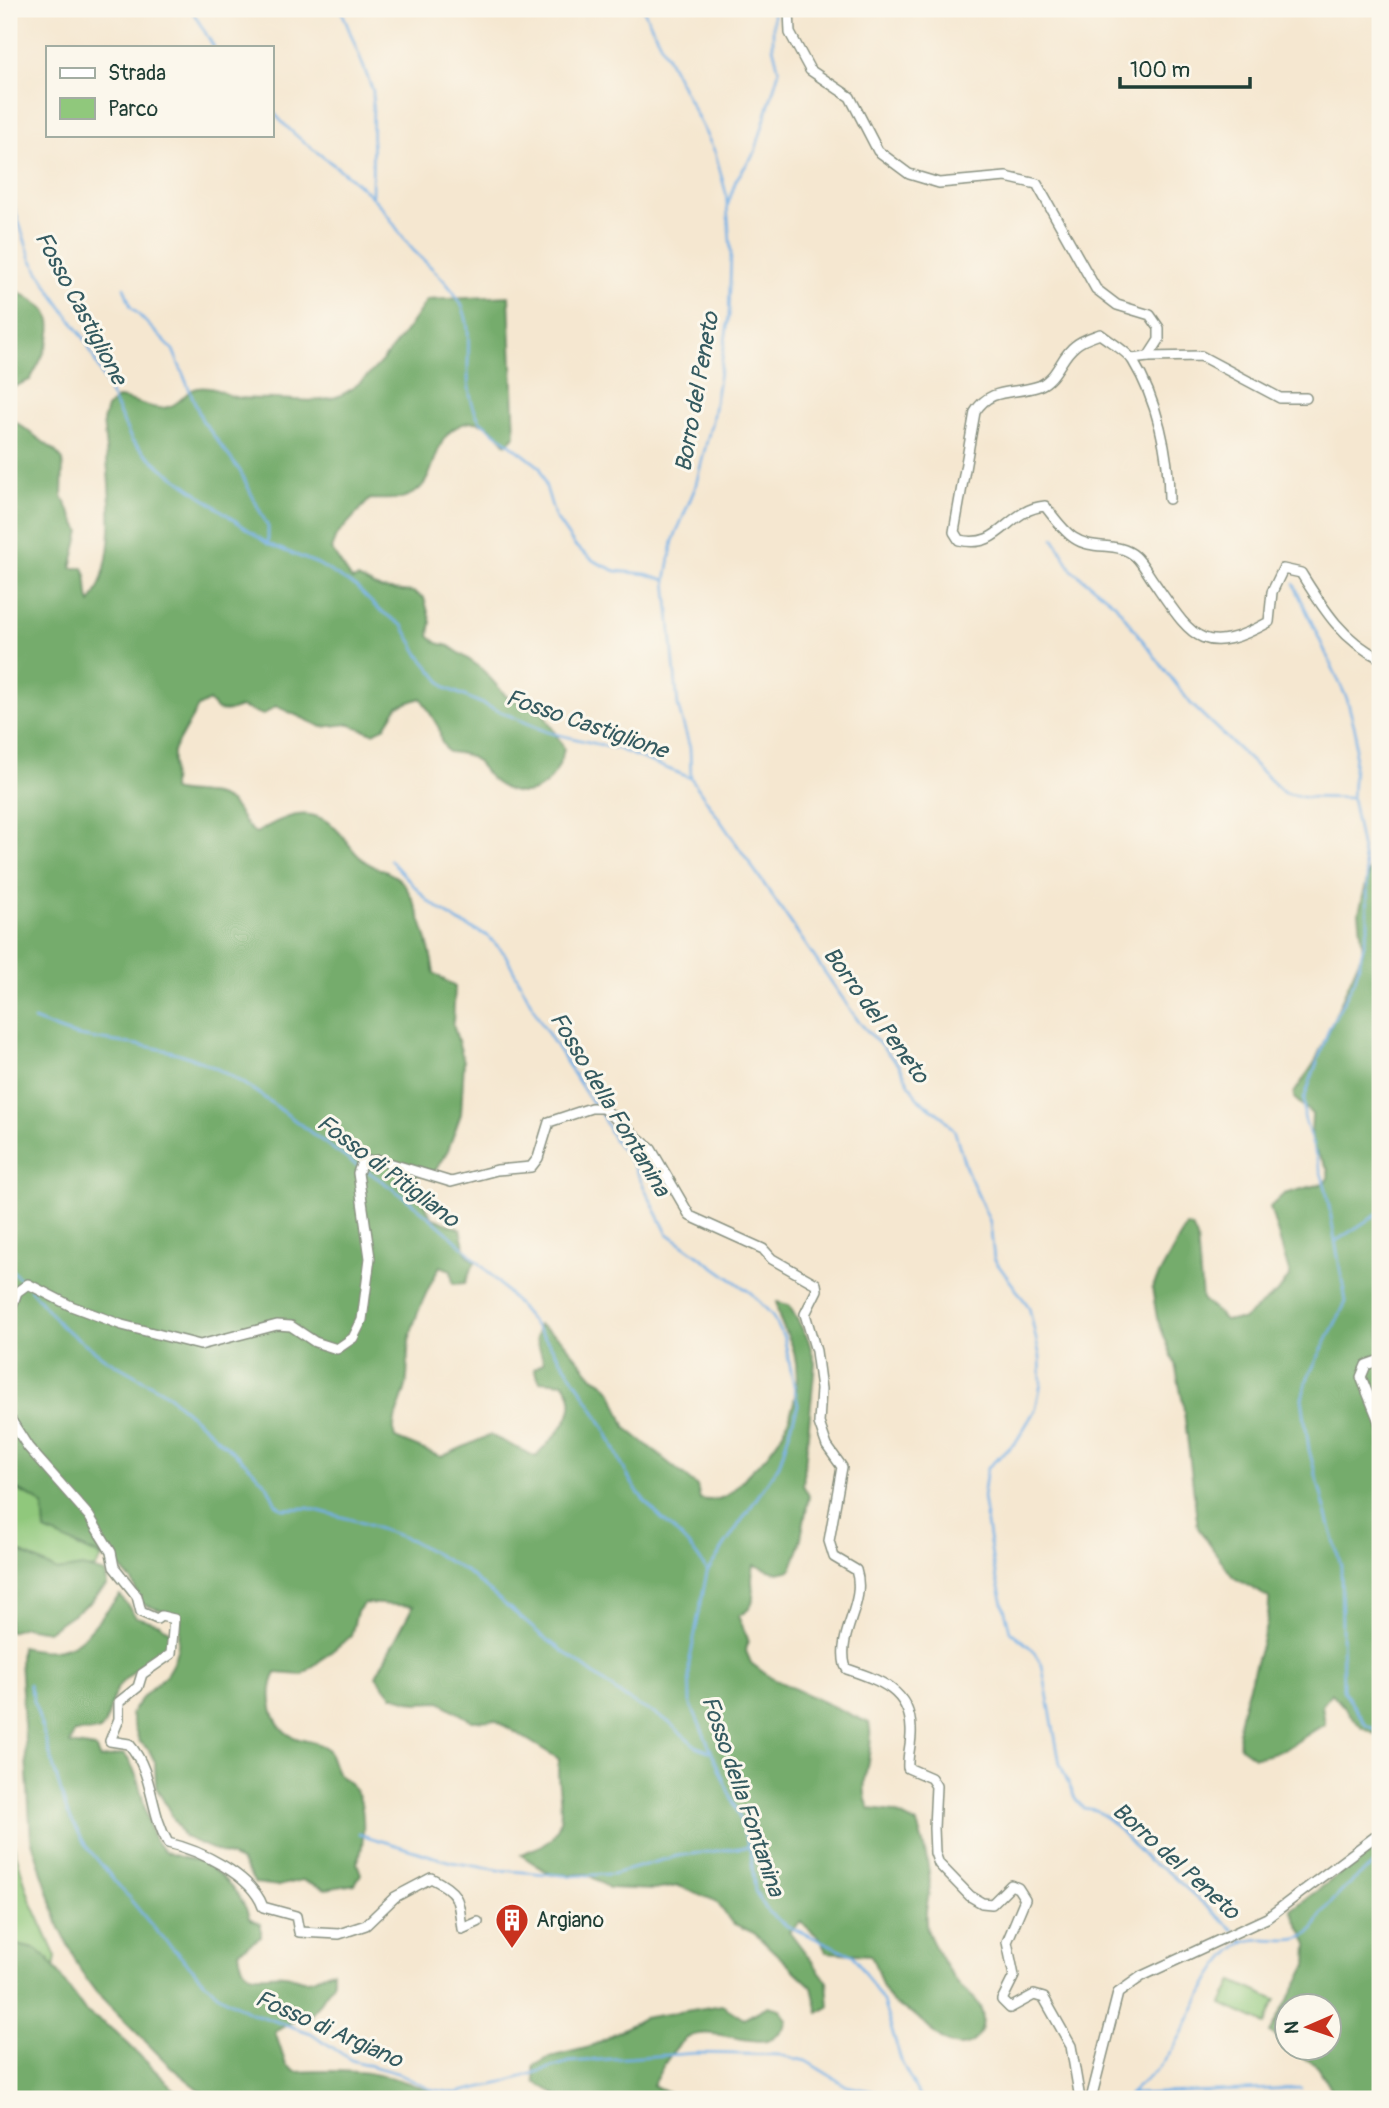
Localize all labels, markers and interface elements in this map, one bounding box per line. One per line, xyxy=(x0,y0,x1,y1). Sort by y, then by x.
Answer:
legend xyxy=(46,46,273,136)
scale bar xyxy=(1120,46,1249,90)
text: 100 m xyxy=(1130,57,1190,84)
text: Strada xyxy=(108,60,166,87)
text: Parco xyxy=(108,96,158,123)
water label: Fosso Castiglione xyxy=(29,227,135,392)
water label: Borro del Peneto xyxy=(669,308,726,474)
water label: Fosso Castiglione xyxy=(502,683,674,766)
water label: Borro del Peneto xyxy=(817,941,936,1090)
water label: Fosso della Fontanina xyxy=(544,1007,677,1203)
water label: Fosso di Pitigliano xyxy=(311,1108,466,1235)
water label: Fosso della Fontanina xyxy=(695,1692,791,1901)
water label: Borro del Peneto xyxy=(1106,1796,1247,1927)
building icon: Argiano xyxy=(493,1901,531,1950)
place label: Argiano xyxy=(536,1907,604,1934)
water label: Fosso di Argiano xyxy=(251,1984,409,2075)
north arrow xyxy=(1274,1993,1344,2062)
text: N xyxy=(1280,2021,1304,2034)

